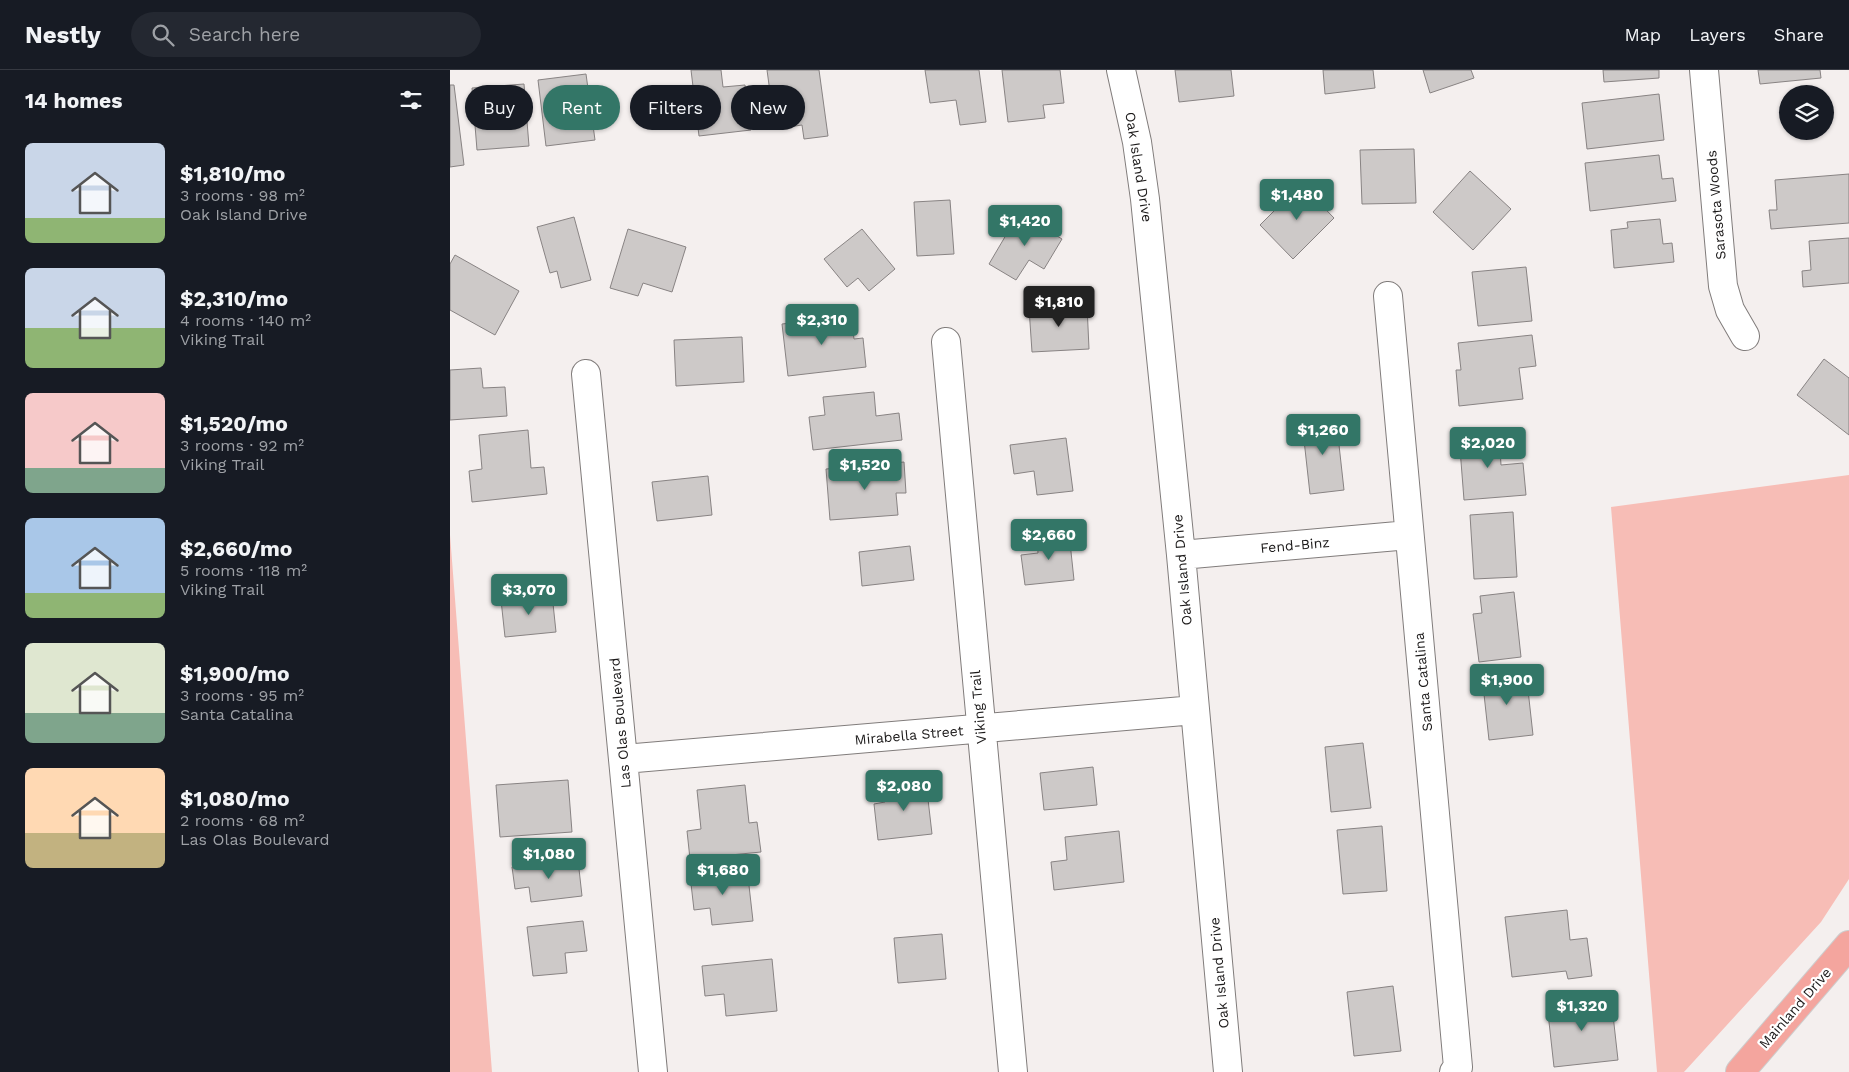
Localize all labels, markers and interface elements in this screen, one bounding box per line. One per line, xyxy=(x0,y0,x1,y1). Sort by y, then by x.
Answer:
search box xyxy=(131,12,481,57)
text: Nestly xyxy=(25,21,101,49)
icon: search xyxy=(149,21,177,49)
text: Search here xyxy=(189,23,300,46)
text: Map xyxy=(1624,24,1661,45)
text: Layers xyxy=(1689,24,1746,45)
text: Share xyxy=(1774,24,1824,45)
chip: Buy xyxy=(465,85,533,130)
chip: Rent xyxy=(543,85,620,130)
chip: Filters xyxy=(630,85,721,130)
chip: New xyxy=(731,85,805,130)
map controls xyxy=(1779,85,1834,140)
button: layers xyxy=(1779,85,1834,140)
icon: filters xyxy=(397,86,425,114)
text: 14 homes xyxy=(25,88,122,113)
street label: Oak Island Drive xyxy=(1122,111,1156,223)
street label: Sarasota Woods xyxy=(1703,150,1729,260)
text: $1,810/mo xyxy=(180,161,285,186)
icon: home xyxy=(65,163,125,223)
pin: $1,480 xyxy=(1256,178,1338,221)
text: $1,480 xyxy=(1271,185,1323,204)
text: 3 rooms · 98 m² xyxy=(180,186,305,205)
pin: $1,420 xyxy=(984,204,1066,247)
text: Oak Island Drive xyxy=(180,205,307,224)
text: $1,420 xyxy=(999,211,1051,230)
text: $2,310/mo xyxy=(180,286,288,311)
pin: $1,810 xyxy=(1018,286,1100,328)
icon: home xyxy=(65,288,125,348)
text: $1,810 xyxy=(1034,292,1084,311)
pin: $2,310 xyxy=(781,304,863,346)
text: $2,310 xyxy=(796,310,848,329)
text: 4 rooms · 140 m² xyxy=(180,311,311,330)
text: Viking Trail xyxy=(180,330,264,349)
text: $1,520/mo xyxy=(180,411,288,436)
icon: home xyxy=(65,413,125,473)
pin: $1,260 xyxy=(1282,414,1364,456)
text: $1,260 xyxy=(1297,420,1349,439)
pin: $2,020 xyxy=(1447,426,1529,469)
text: $2,020 xyxy=(1461,433,1515,452)
text: 3 rooms · 92 m² xyxy=(180,436,304,455)
pin: $1,520 xyxy=(824,448,906,491)
text: Viking Trail xyxy=(180,455,264,474)
text: $1,520 xyxy=(840,455,890,474)
street label: Oak Island Drive xyxy=(1169,514,1195,626)
pin: $2,660 xyxy=(1008,518,1090,561)
text: $2,660 xyxy=(1022,525,1076,544)
street label: Fend-Binz xyxy=(1260,534,1330,556)
text: $2,660/mo xyxy=(180,536,292,561)
icon: home xyxy=(65,538,125,598)
text: 5 rooms · 118 m² xyxy=(180,561,307,580)
pin: $3,070 xyxy=(488,574,570,616)
text: Viking Trail xyxy=(180,580,264,599)
text: $3,070 xyxy=(502,580,556,599)
street label: Santa Catalina xyxy=(1411,632,1435,732)
street label: Las Olas Boulevard xyxy=(606,657,634,789)
text: $1,900/mo xyxy=(180,661,290,686)
icon: home xyxy=(65,663,125,723)
pin: $1,900 xyxy=(1466,664,1548,706)
street label: Viking Trail xyxy=(967,669,989,745)
text: $1,900 xyxy=(1481,670,1533,689)
text: 3 rooms · 95 m² xyxy=(180,686,304,705)
text: Santa Catalina xyxy=(180,705,293,724)
street label: Mirabella Street xyxy=(854,722,964,748)
pin: $2,080 xyxy=(863,770,945,812)
text: $2,080 xyxy=(877,776,931,795)
text: $1,080/mo xyxy=(180,786,290,811)
icon: home xyxy=(65,788,125,848)
text: 2 rooms · 68 m² xyxy=(180,811,305,830)
text: Las Olas Boulevard xyxy=(180,830,330,849)
pin: $1,080 xyxy=(508,838,590,880)
text: $1,080 xyxy=(523,844,575,863)
pin: $1,680 xyxy=(682,854,764,896)
text: $1,680 xyxy=(697,860,749,879)
street label: Oak Island Drive xyxy=(1206,917,1232,1029)
street label: Mainland Drive xyxy=(1756,964,1834,1052)
pin: $1,320 xyxy=(1541,990,1623,1032)
text: $1,320 xyxy=(1556,996,1608,1015)

